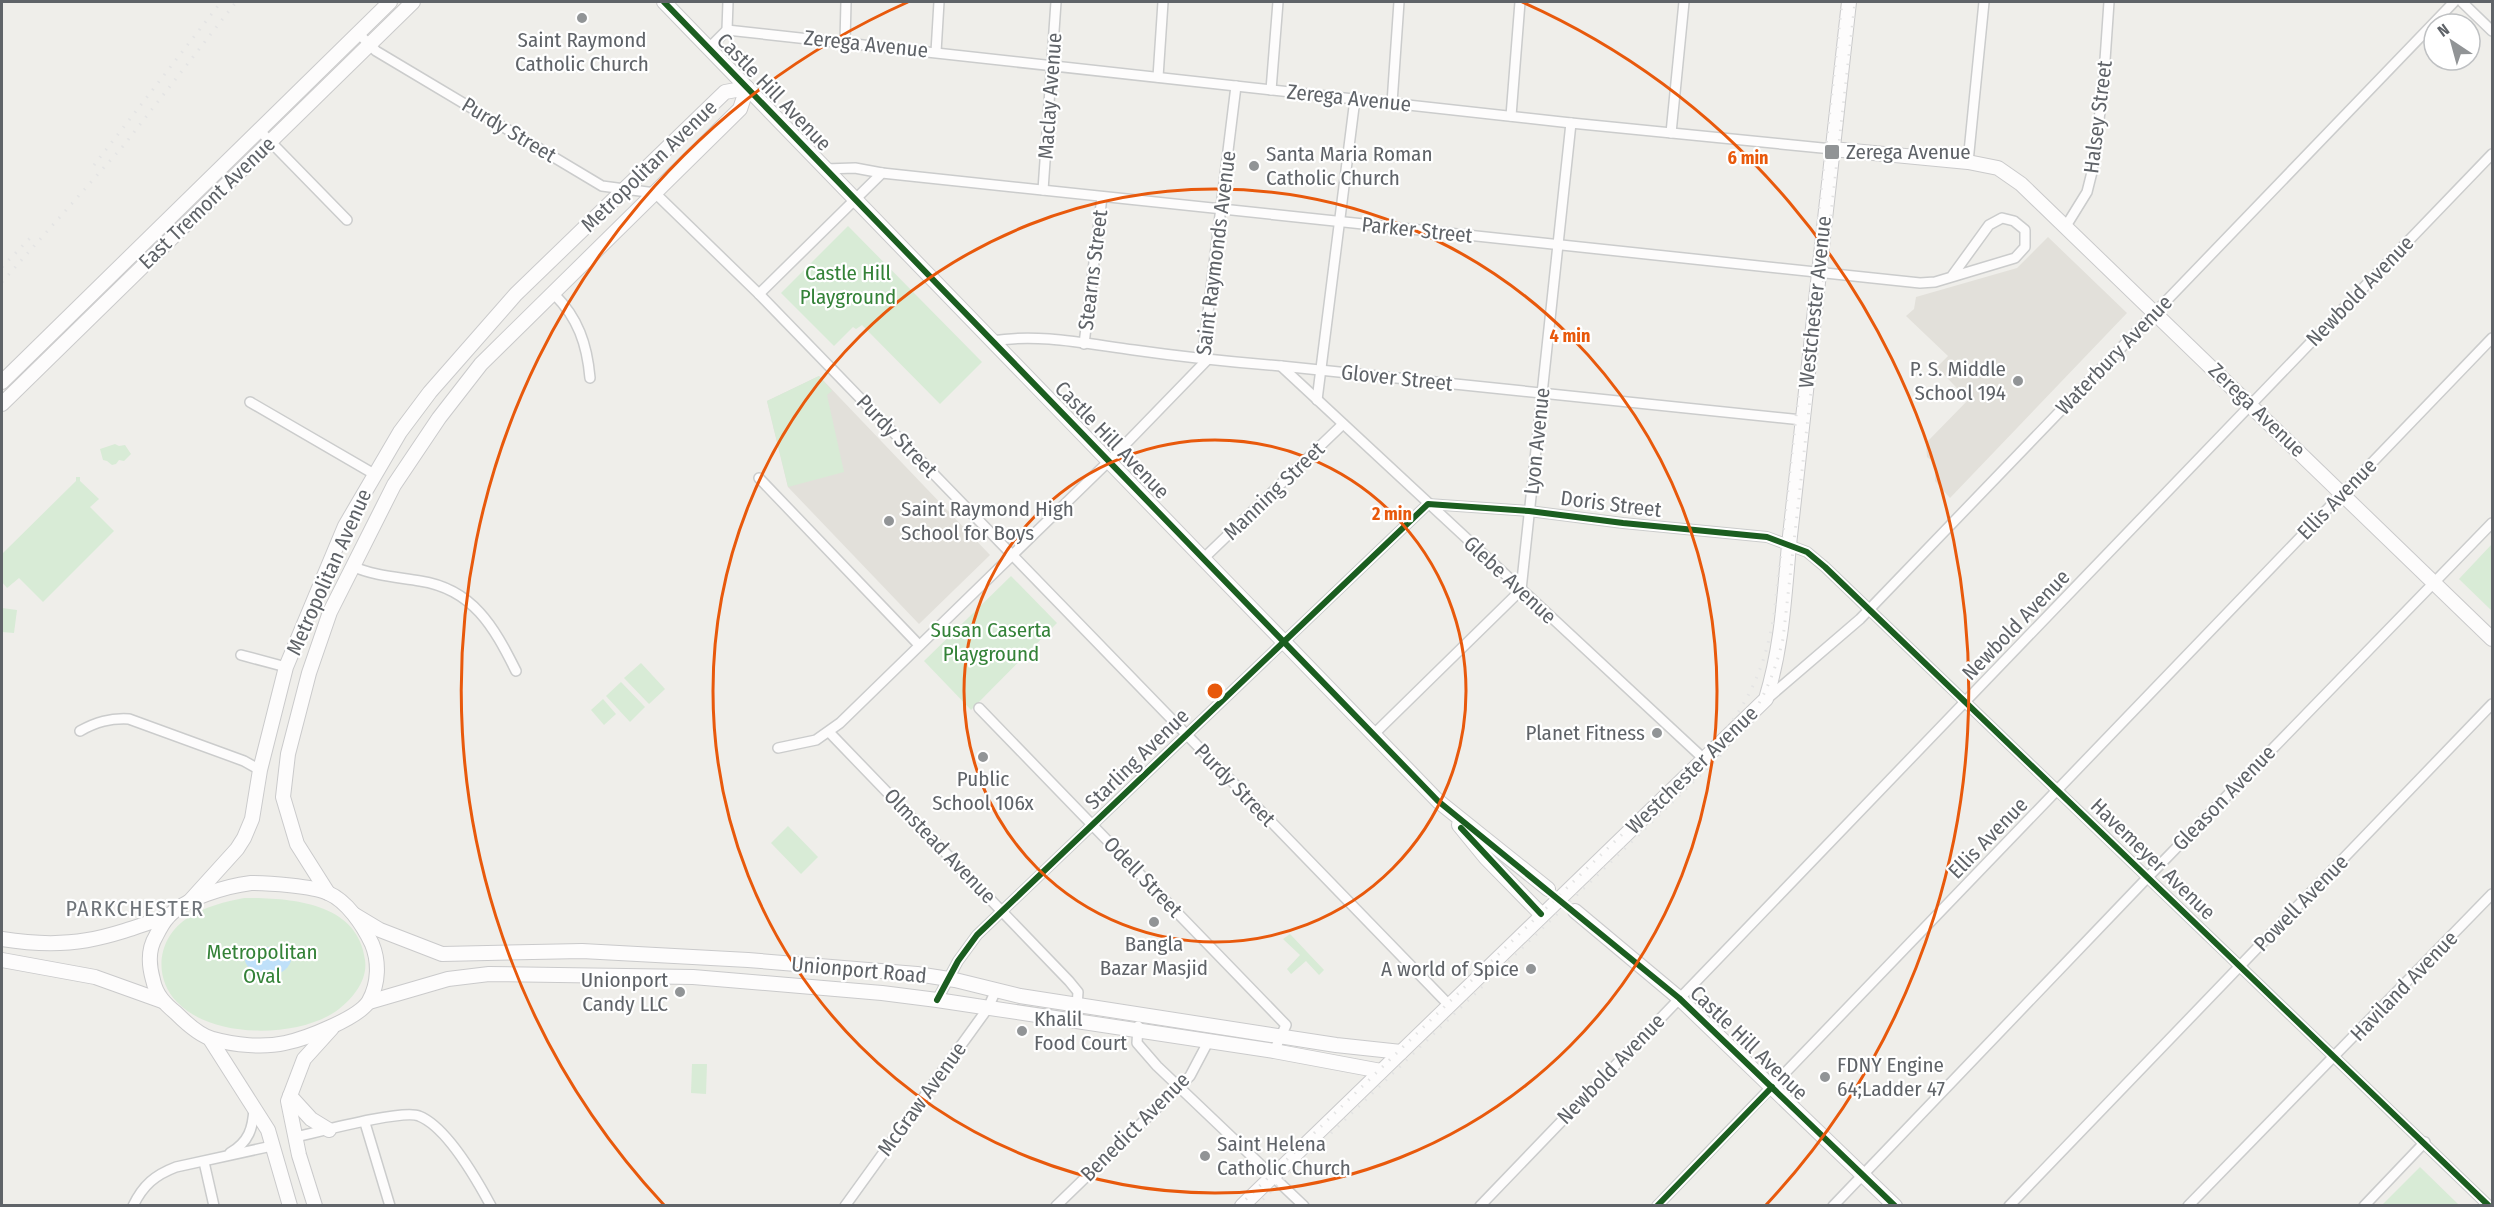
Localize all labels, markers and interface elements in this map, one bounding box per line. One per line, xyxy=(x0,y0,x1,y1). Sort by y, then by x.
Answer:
marker: Saint Raymond Catholic Church xyxy=(575,11,589,25)
north arrow xyxy=(2422,12,2482,72)
text: N xyxy=(2434,20,2453,41)
street label: Zerega Avenue xyxy=(803,25,929,63)
place label: Saint Raymond Catholic Church xyxy=(515,27,649,77)
street label: Castle Hill Avenue xyxy=(711,28,837,156)
street label: Maclay Avenue xyxy=(1033,32,1067,160)
street label: Halsey Street xyxy=(2078,59,2118,175)
street label: Zerega Avenue xyxy=(1286,79,1412,117)
street label: Purdy Street xyxy=(457,92,561,168)
street label: Metropolitan Avenue xyxy=(576,94,722,238)
street label: East Tremont Avenue xyxy=(133,131,281,275)
place label: Zerega Avenue xyxy=(1846,139,1971,165)
place label: Santa Maria Roman Catholic Church xyxy=(1266,141,1432,191)
marker: Zerega Avenue xyxy=(1823,143,1841,161)
text: 6 min xyxy=(1728,147,1769,169)
street label: Saint Raymonds Avenue xyxy=(1191,149,1241,357)
marker: Santa Maria Roman Catholic Church xyxy=(1247,159,1261,173)
street label: Stearns Street xyxy=(1073,208,1113,332)
street label: Parker Street xyxy=(1360,211,1474,249)
street label: Westchester Avenue xyxy=(1793,215,1837,389)
street label: Newbold Avenue xyxy=(2301,230,2419,352)
park label: Castle Hill Playground xyxy=(800,260,896,310)
street label: Waterbury Avenue xyxy=(2050,290,2178,420)
text: 4 min xyxy=(1550,325,1590,347)
place label: P. S. Middle School 194 xyxy=(1910,356,2006,406)
street label: Zerega Avenue xyxy=(2203,357,2311,463)
street label: Glover Street xyxy=(1340,359,1454,397)
marker: P. S. Middle School 194 xyxy=(2011,374,2025,388)
street label: Castle Hill Avenue xyxy=(1049,376,1175,504)
street label: Lyon Avenue xyxy=(1518,386,1556,496)
street label: Purdy Street xyxy=(851,389,943,483)
street label: Manning Street xyxy=(1218,436,1330,546)
street label: Ellis Avenue xyxy=(2292,453,2382,545)
street label: Metropolitan Avenue xyxy=(281,485,377,659)
street label: Doris Street xyxy=(1559,485,1663,523)
place label: Saint Raymond High School for Boys xyxy=(901,496,1074,546)
text: 2 min xyxy=(1371,503,1412,525)
marker: Saint Raymond High School for Boys xyxy=(882,514,896,528)
street label: Glebe Avenue xyxy=(1458,530,1562,630)
street label: Newbold Avenue xyxy=(1957,564,2075,686)
park label: Susan Caserta Playground xyxy=(931,617,1051,667)
centre of rings xyxy=(1205,681,1225,701)
street label: Westchester Avenue xyxy=(1621,701,1763,839)
street label: Starling Avenue xyxy=(1080,703,1194,815)
place label: Planet Fitness xyxy=(1525,720,1645,746)
marker: Planet Fitness xyxy=(1650,726,1664,740)
street label: Purdy Street xyxy=(1189,738,1281,832)
street label: Gleason Avenue xyxy=(2167,740,2281,856)
marker: Public School 106x xyxy=(976,750,990,764)
place label: Public School 106x xyxy=(932,766,1035,816)
street label: Olmstead Avenue xyxy=(878,783,1002,909)
street label: Ellis Avenue xyxy=(1943,792,2033,884)
street label: Havemeyer Avenue xyxy=(2085,793,2221,925)
street label: Odell Street xyxy=(1098,831,1188,923)
street label: Powell Avenue xyxy=(2248,849,2354,957)
district label: PARKCHESTER xyxy=(65,895,205,922)
marker: Bangla Bazar Masjid xyxy=(1147,915,1161,929)
street label: Haviland Avenue xyxy=(2345,925,2463,1047)
place label: Bangla Bazar Masjid xyxy=(1100,931,1208,981)
park label: Metropolitan Oval xyxy=(206,939,318,989)
street label: Unionport Road xyxy=(790,951,928,989)
place label: A world of Spice xyxy=(1381,956,1519,982)
marker: A world of Spice xyxy=(1524,962,1538,976)
place label: Unionport Candy LLC xyxy=(581,967,668,1017)
street label: Castle Hill Avenue xyxy=(1685,980,1813,1106)
marker: Unionport Candy LLC xyxy=(673,985,687,999)
place label: Khalil Food Court xyxy=(1034,1006,1127,1056)
street label: Newbold Avenue xyxy=(1552,1008,1670,1130)
marker: Khalil Food Court xyxy=(1015,1024,1029,1038)
street label: McGraw Avenue xyxy=(872,1037,972,1161)
place label: FDNY Engine 64;Ladder 47 xyxy=(1837,1052,1945,1102)
street label: Benedict Avenue xyxy=(1075,1067,1195,1187)
marker: FDNY Engine 64;Ladder 47 xyxy=(1818,1070,1832,1084)
place label: Saint Helena Catholic Church xyxy=(1217,1131,1351,1181)
marker: Saint Helena Catholic Church xyxy=(1198,1149,1212,1163)

